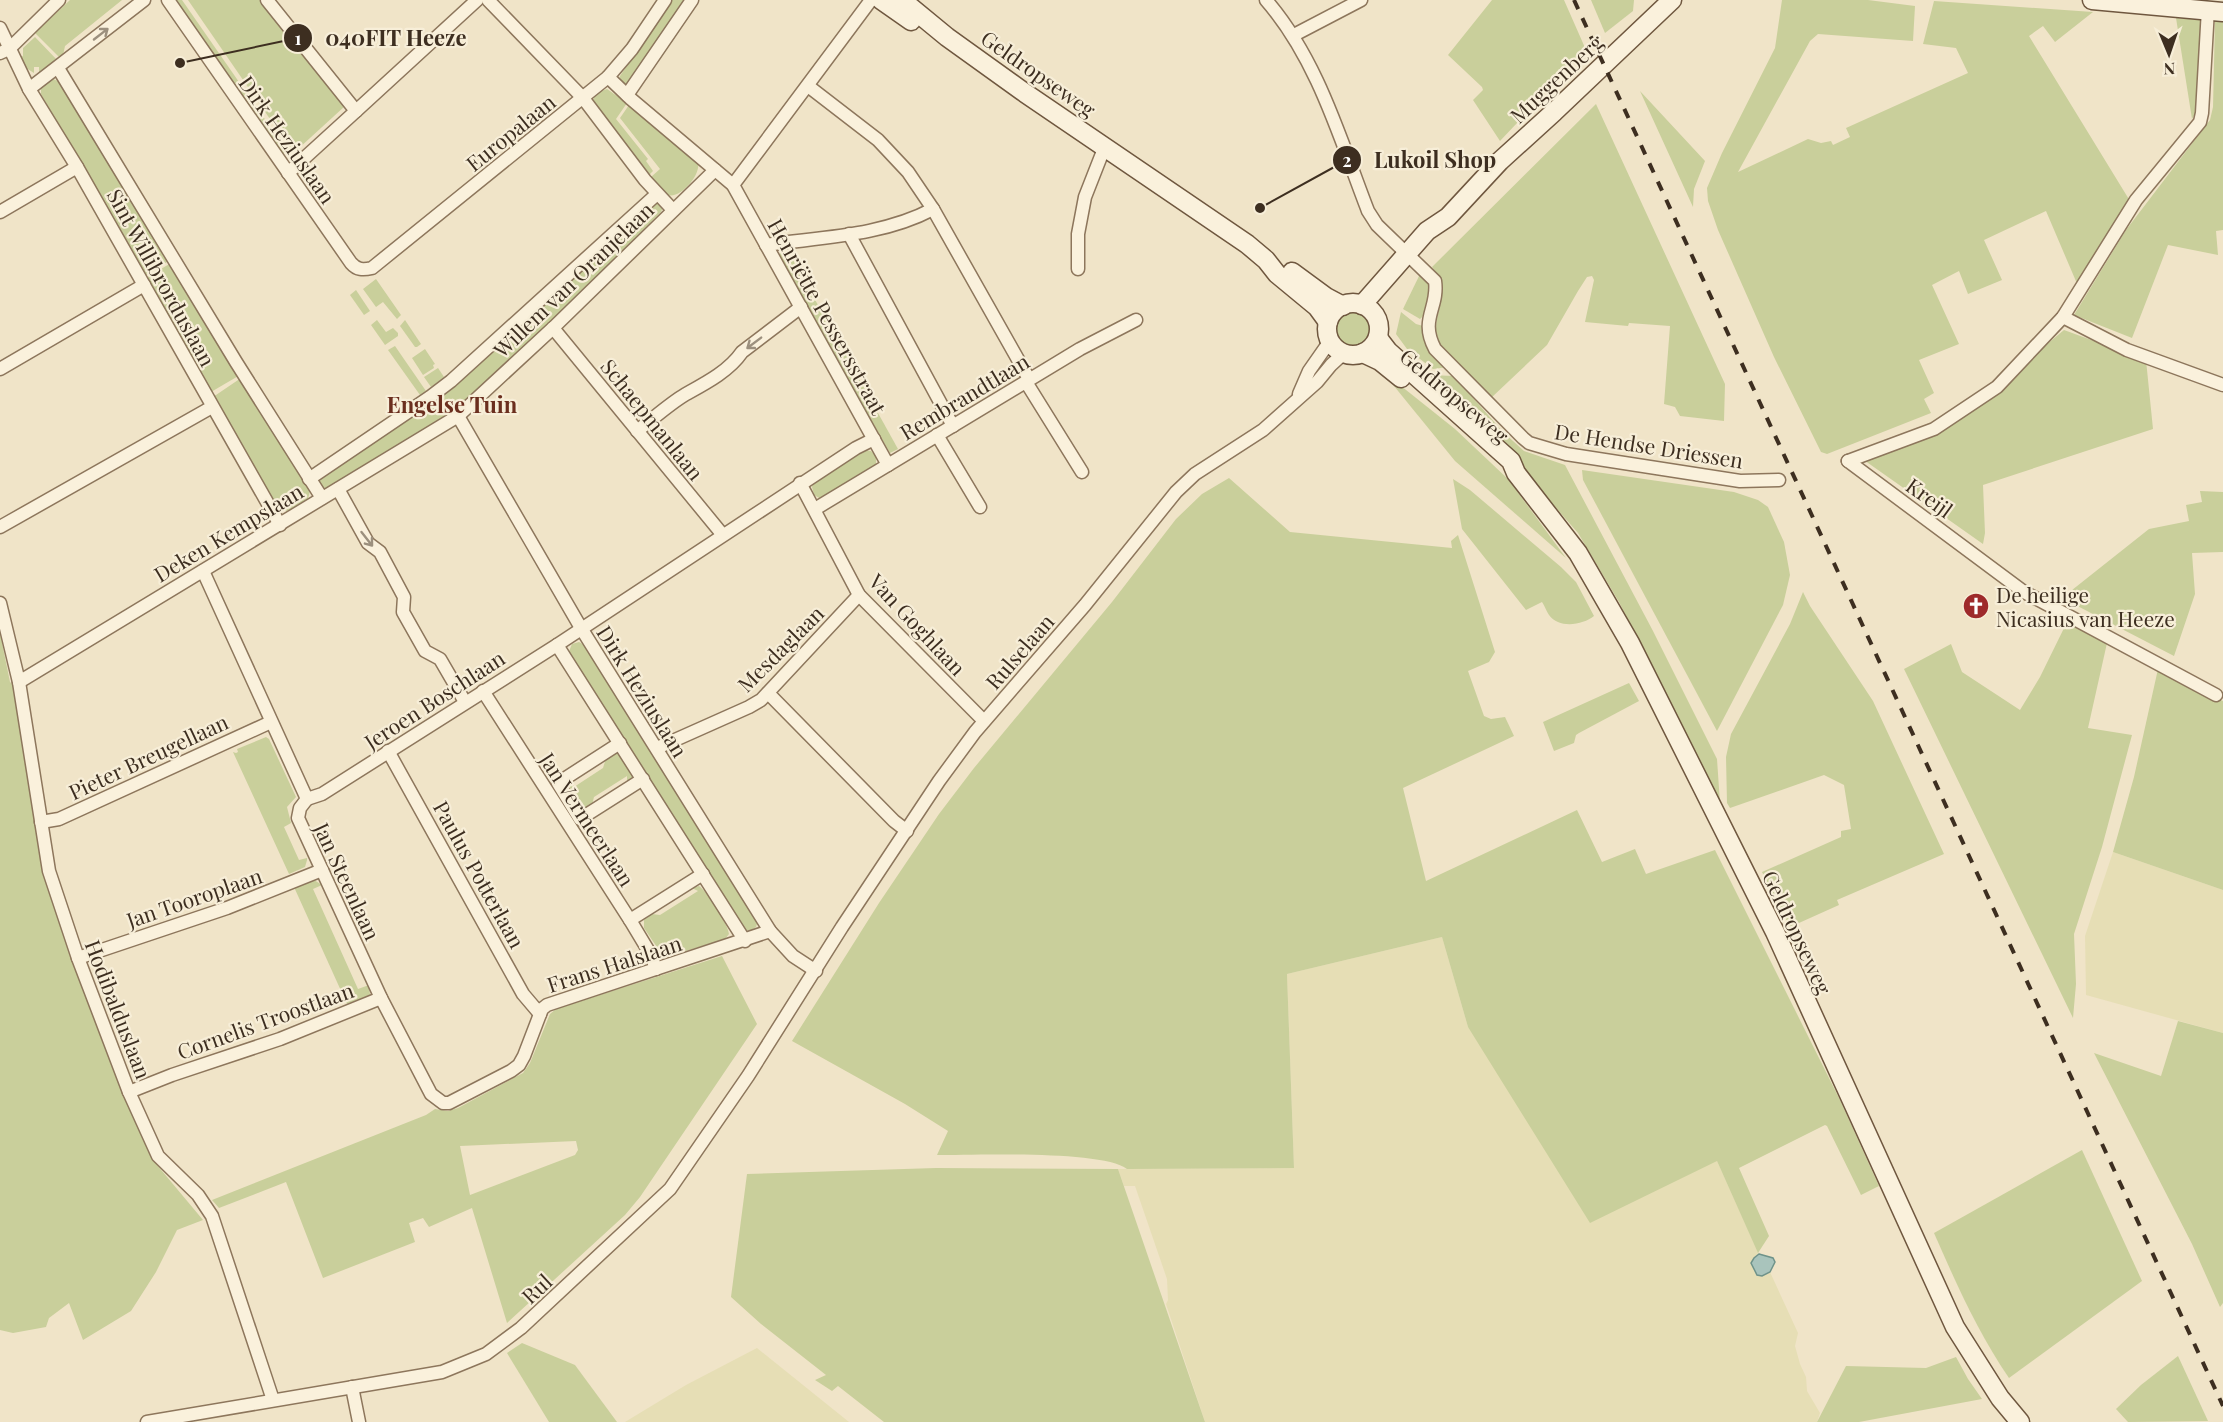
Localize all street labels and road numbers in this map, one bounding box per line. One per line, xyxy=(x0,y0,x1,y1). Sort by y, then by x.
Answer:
street label: Geldropseweg xyxy=(976,23,1102,123)
street label: Muggenberg xyxy=(1503,27,1609,129)
street label: Dirk Heziuslaan xyxy=(233,69,343,209)
street label: Europalaan xyxy=(459,87,561,177)
street label: Sint Willibrorduslaan xyxy=(102,183,223,371)
street label: Willem van Oranjelaan xyxy=(486,195,659,364)
street label: Henriëtte Pessersstraat xyxy=(762,213,894,419)
street label: Geldropseweg xyxy=(1395,341,1515,449)
street label: Rembrandtlaan xyxy=(894,346,1034,446)
street label: Schaepmanlaan xyxy=(595,353,711,486)
street label: De Hendse Driessen xyxy=(1553,416,1746,474)
street label: Kreijl xyxy=(1901,471,1959,523)
street label: Deken Kempslaan xyxy=(148,476,308,588)
street label: Van Goghlaan xyxy=(863,566,973,681)
street label: Mesdaglaan xyxy=(731,598,830,697)
street label: Rulselaan xyxy=(978,607,1060,695)
street label: Dirk Heziuslaan xyxy=(591,620,695,762)
street label: Jeroen Boschlaan xyxy=(358,643,510,755)
street label: Pieter Breugellaan xyxy=(64,707,233,805)
street label: Jan Vermeerlaan xyxy=(534,746,642,892)
street label: Paulus Potterlaan xyxy=(428,795,532,953)
street label: Jan Steenlaan xyxy=(308,817,388,945)
street label: Jan Tooroplaan xyxy=(122,861,266,934)
street label: Geldropseweg xyxy=(1757,866,1839,998)
street label: Frans Halslaan xyxy=(543,928,685,998)
street label: Hodibalduslaan xyxy=(80,935,159,1083)
street label: Cornelis Troostlaan xyxy=(173,975,358,1065)
street label: Rul xyxy=(515,1267,557,1309)

